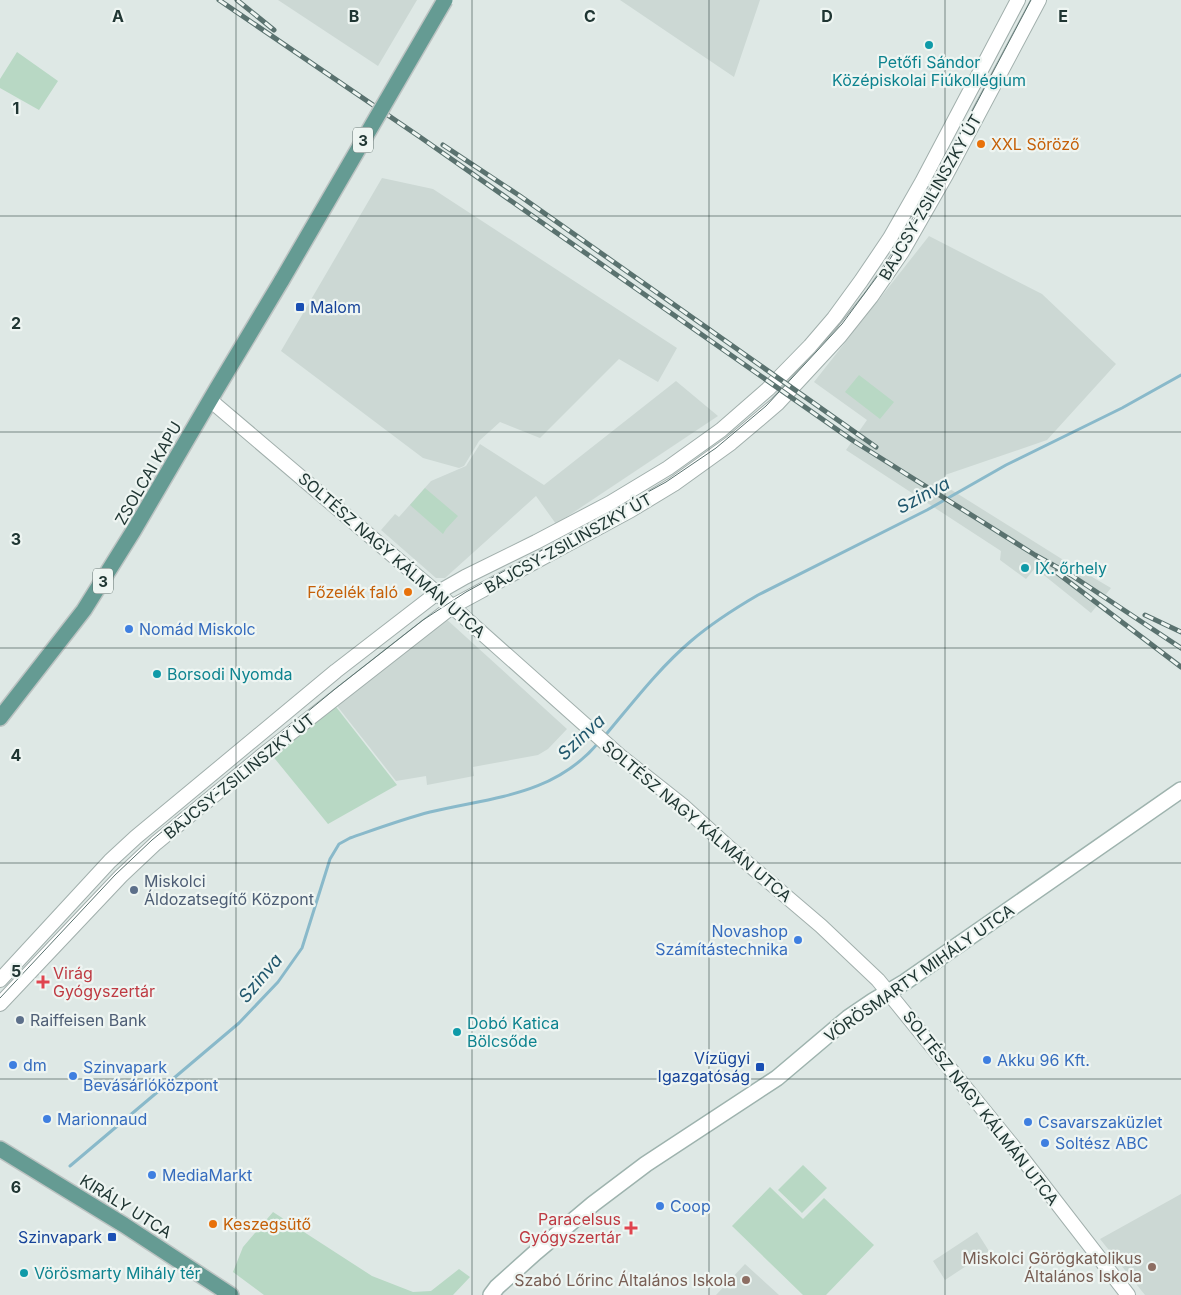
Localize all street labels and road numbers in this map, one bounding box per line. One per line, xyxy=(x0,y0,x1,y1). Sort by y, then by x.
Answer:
street label: BAJCSY-ZSILINSZKY ÚT xyxy=(874,110,986,284)
road number: 3 xyxy=(353,128,373,152)
street label: ZSOLCAI KAPU xyxy=(110,418,186,528)
street label: SOLTÉSZ NAGY KÁLMÁN UTCA xyxy=(294,468,490,642)
street label: BAJCSY-ZSILINSZKY ÚT xyxy=(481,489,655,597)
road number: 3 xyxy=(93,568,113,594)
street label: BAJCSY-ZSILINSZKY ÚT xyxy=(160,709,318,843)
street label: SOLTÉSZ NAGY KÁLMÁN UTCA xyxy=(598,736,796,906)
street label: VÖRÖSMARTY MIHÁLY UTCA xyxy=(820,900,1018,1046)
street label: SOLTÉSZ NAGY KÁLMÁN UTCA xyxy=(899,1007,1063,1209)
street label: KIRÁLY UTCA xyxy=(76,1170,176,1242)

